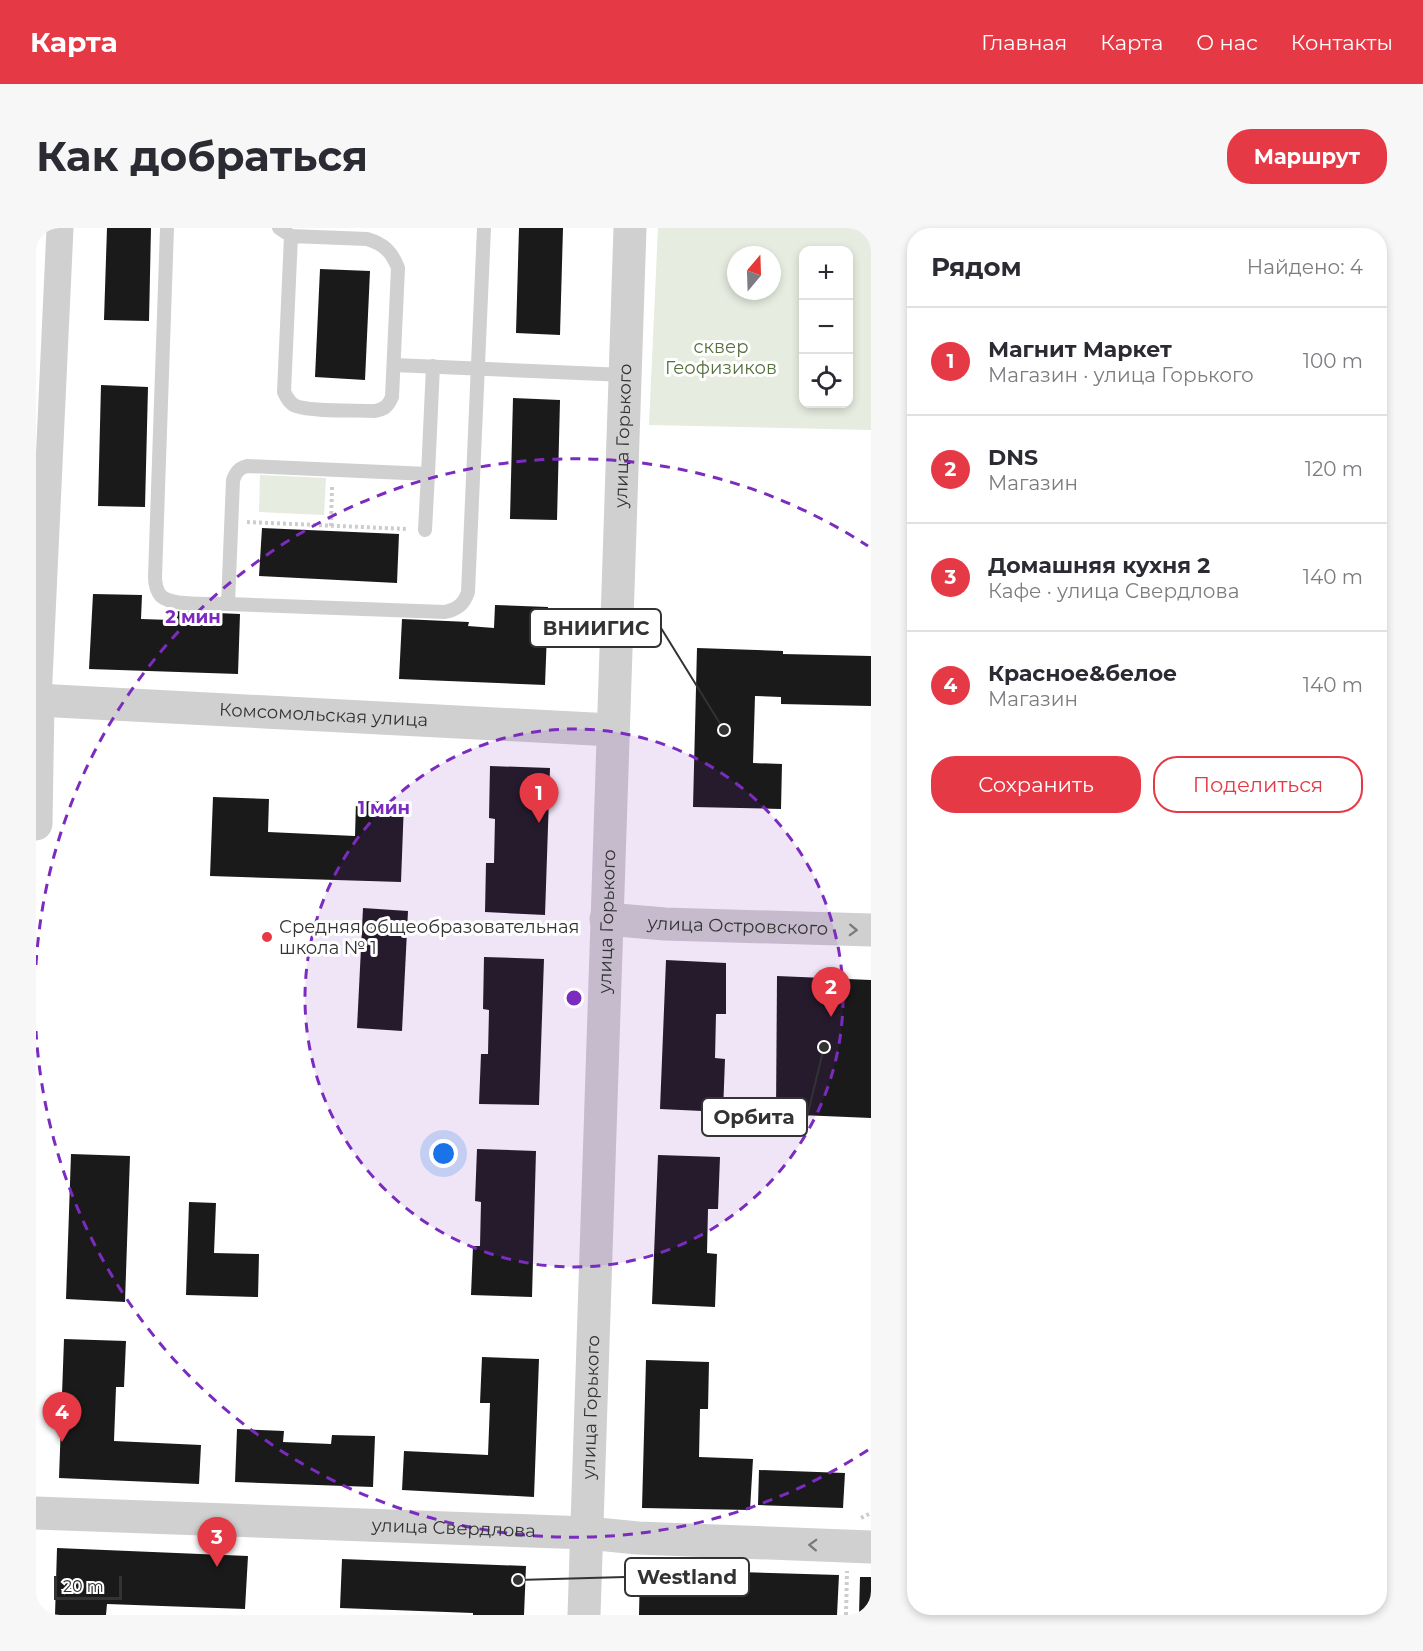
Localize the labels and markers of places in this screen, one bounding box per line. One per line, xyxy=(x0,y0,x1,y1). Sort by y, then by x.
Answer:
callout: ВНИИГИС xyxy=(530,609,661,647)
pin: 1 xyxy=(520,774,558,823)
place label: Средняя общеобразовательная школа № 1 xyxy=(279,916,579,959)
marker: Средняя общеобразовательная школа № 1 xyxy=(260,930,274,944)
pin: 2 xyxy=(812,968,850,1017)
centre of rings xyxy=(564,988,584,1008)
callout: Орбита xyxy=(702,1098,807,1136)
pin: 4 xyxy=(42,1392,82,1442)
pin: 3 xyxy=(198,1518,237,1567)
callout: Westland xyxy=(625,1558,749,1596)

